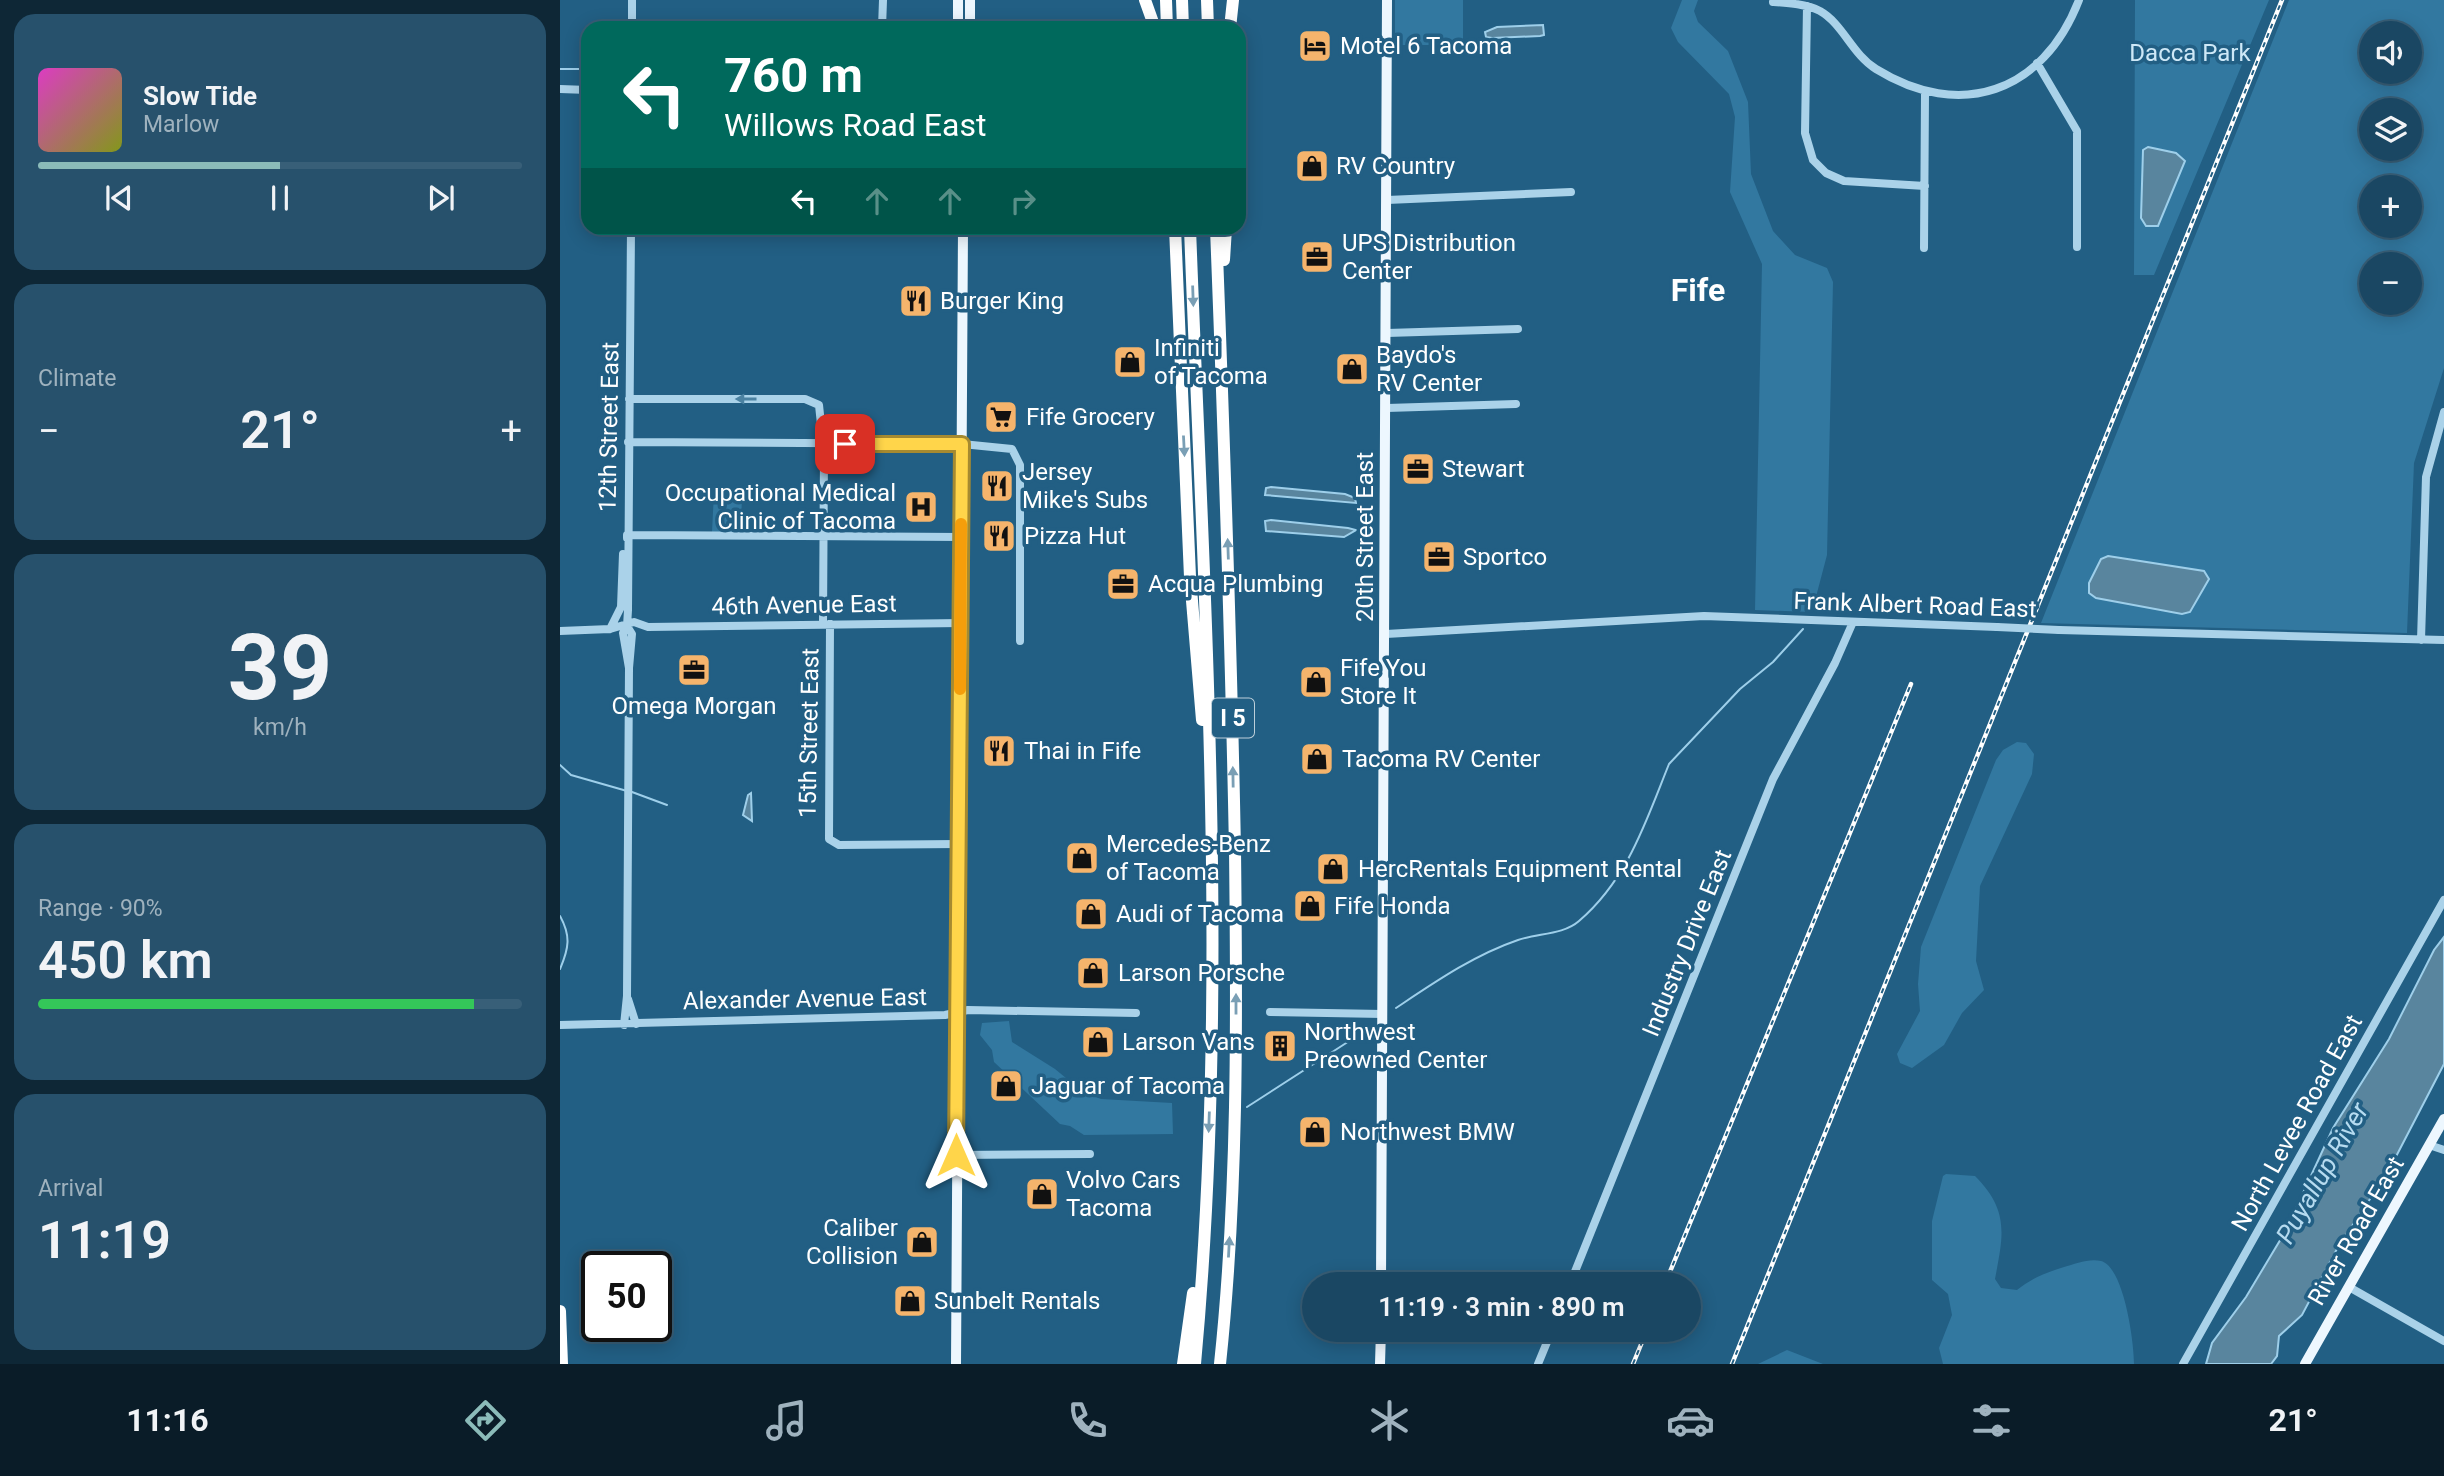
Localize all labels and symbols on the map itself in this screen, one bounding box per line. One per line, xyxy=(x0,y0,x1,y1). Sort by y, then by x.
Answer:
hotel icon: Motel 6 Tacoma xyxy=(1296,27,1334,65)
place label: Motel 6 Tacoma xyxy=(1340,32,1512,60)
park label: Dacca Park xyxy=(2129,39,2251,67)
shop icon: RV Country xyxy=(1293,147,1331,185)
place label: RV Country xyxy=(1336,152,1456,180)
place label: UPS Distribution Center xyxy=(1342,229,1516,285)
office icon: UPS Distribution Center xyxy=(1298,238,1336,276)
district label: Fife xyxy=(1671,271,1725,309)
restaurant icon: Burger King xyxy=(897,282,935,320)
one-way arrow xyxy=(1187,285,1198,307)
place label: Burger King xyxy=(940,287,1064,315)
place label: Infiniti of Tacoma xyxy=(1154,334,1268,390)
place label: Baydo's RV Center xyxy=(1376,341,1482,397)
street label: 12th Street East xyxy=(594,342,624,512)
shop icon: Infiniti of Tacoma xyxy=(1111,343,1149,381)
shop icon: Baydo's RV Center xyxy=(1333,350,1371,388)
one-way arrow xyxy=(734,393,756,405)
supermarket icon: Fife Grocery xyxy=(982,398,1020,436)
place label: Fife Grocery xyxy=(1026,403,1155,431)
pin xyxy=(815,414,875,474)
one-way arrow xyxy=(1179,436,1190,458)
office icon: Stewart xyxy=(1399,450,1437,488)
street label: 20th Street East xyxy=(1351,452,1379,622)
place label: Stewart xyxy=(1442,455,1525,483)
place label: Jersey Mike's Subs xyxy=(1022,458,1148,514)
restaurant icon: Jersey Mike's Subs xyxy=(978,467,1016,505)
place label: Occupational Medical Clinic of Tacoma xyxy=(665,479,896,535)
hospital icon: Occupational Medical Clinic of Tacoma xyxy=(902,488,940,526)
restaurant icon: Pizza Hut xyxy=(980,517,1018,555)
place label: Pizza Hut xyxy=(1024,522,1126,550)
one-way arrow xyxy=(1222,538,1233,560)
office icon: Sportco xyxy=(1420,538,1458,576)
place label: Sportco xyxy=(1463,543,1547,571)
office icon: Acqua Plumbing xyxy=(1104,565,1142,603)
place label: Acqua Plumbing xyxy=(1148,570,1323,598)
street label: Frank Albert Road East xyxy=(1793,587,2037,623)
street label: 46th Avenue East xyxy=(711,589,897,621)
street label: 15th Street East xyxy=(794,648,824,818)
office icon: Omega Morgan xyxy=(675,651,713,689)
place label: Fife You Store It xyxy=(1340,654,1426,710)
shop icon: Fife You Store It xyxy=(1297,663,1335,701)
place label: Omega Morgan xyxy=(611,692,777,720)
road number: I 5 xyxy=(1212,698,1254,738)
restaurant icon: Thai in Fife xyxy=(980,732,1018,770)
place label: Thai in Fife xyxy=(1024,737,1141,765)
shop icon: Tacoma RV Center xyxy=(1298,740,1336,778)
place label: Tacoma RV Center xyxy=(1342,745,1540,773)
one-way arrow xyxy=(1228,766,1239,788)
place label: Mercedes-Benz of Tacoma xyxy=(1106,830,1271,886)
shop icon: Mercedes-Benz of Tacoma xyxy=(1063,839,1101,877)
street label: Industry Drive East xyxy=(1637,845,1737,1041)
shop icon: HercRentals Equipment Rental xyxy=(1314,850,1352,888)
place label: HercRentals Equipment Rental xyxy=(1358,855,1682,883)
shop icon: Fife Honda xyxy=(1291,887,1329,925)
place label: Fife Honda xyxy=(1334,892,1451,920)
shop icon: Audi of Tacoma xyxy=(1072,895,1110,933)
place label: Audi of Tacoma xyxy=(1116,900,1284,928)
shop icon: Larson Porsche xyxy=(1074,954,1112,992)
place label: Larson Porsche xyxy=(1118,959,1285,987)
street label: Alexander Avenue East xyxy=(683,983,927,1015)
one-way arrow xyxy=(1230,993,1242,1015)
street label: North Levee Road East xyxy=(2226,1010,2368,1236)
place label: Northwest Preowned Center xyxy=(1304,1018,1487,1074)
shop icon: Larson Vans xyxy=(1079,1023,1117,1061)
building icon: Northwest Preowned Center xyxy=(1261,1027,1299,1065)
place label: Larson Vans xyxy=(1122,1028,1255,1056)
shop icon: Jaguar of Tacoma xyxy=(987,1067,1025,1105)
place label: Jaguar of Tacoma xyxy=(1031,1072,1225,1100)
water label: Puyallup River xyxy=(2270,1096,2375,1249)
one-way arrow xyxy=(1204,1112,1215,1134)
shop icon: Northwest BMW xyxy=(1296,1113,1334,1151)
position arrow xyxy=(919,1118,993,1192)
place label: Northwest BMW xyxy=(1340,1118,1515,1146)
street label: River Road East xyxy=(2302,1152,2410,1310)
place label: Volvo Cars Tacoma xyxy=(1066,1166,1181,1222)
shop icon: Volvo Cars Tacoma xyxy=(1023,1175,1061,1213)
place label: Caliber Collision xyxy=(806,1214,898,1270)
shop icon: Caliber Collision xyxy=(903,1223,941,1261)
one-way arrow xyxy=(1224,1236,1235,1258)
speed limit sign: 50 xyxy=(581,1251,672,1342)
shop icon: Sunbelt Rentals xyxy=(891,1282,929,1320)
place label: Sunbelt Rentals xyxy=(934,1287,1100,1315)

